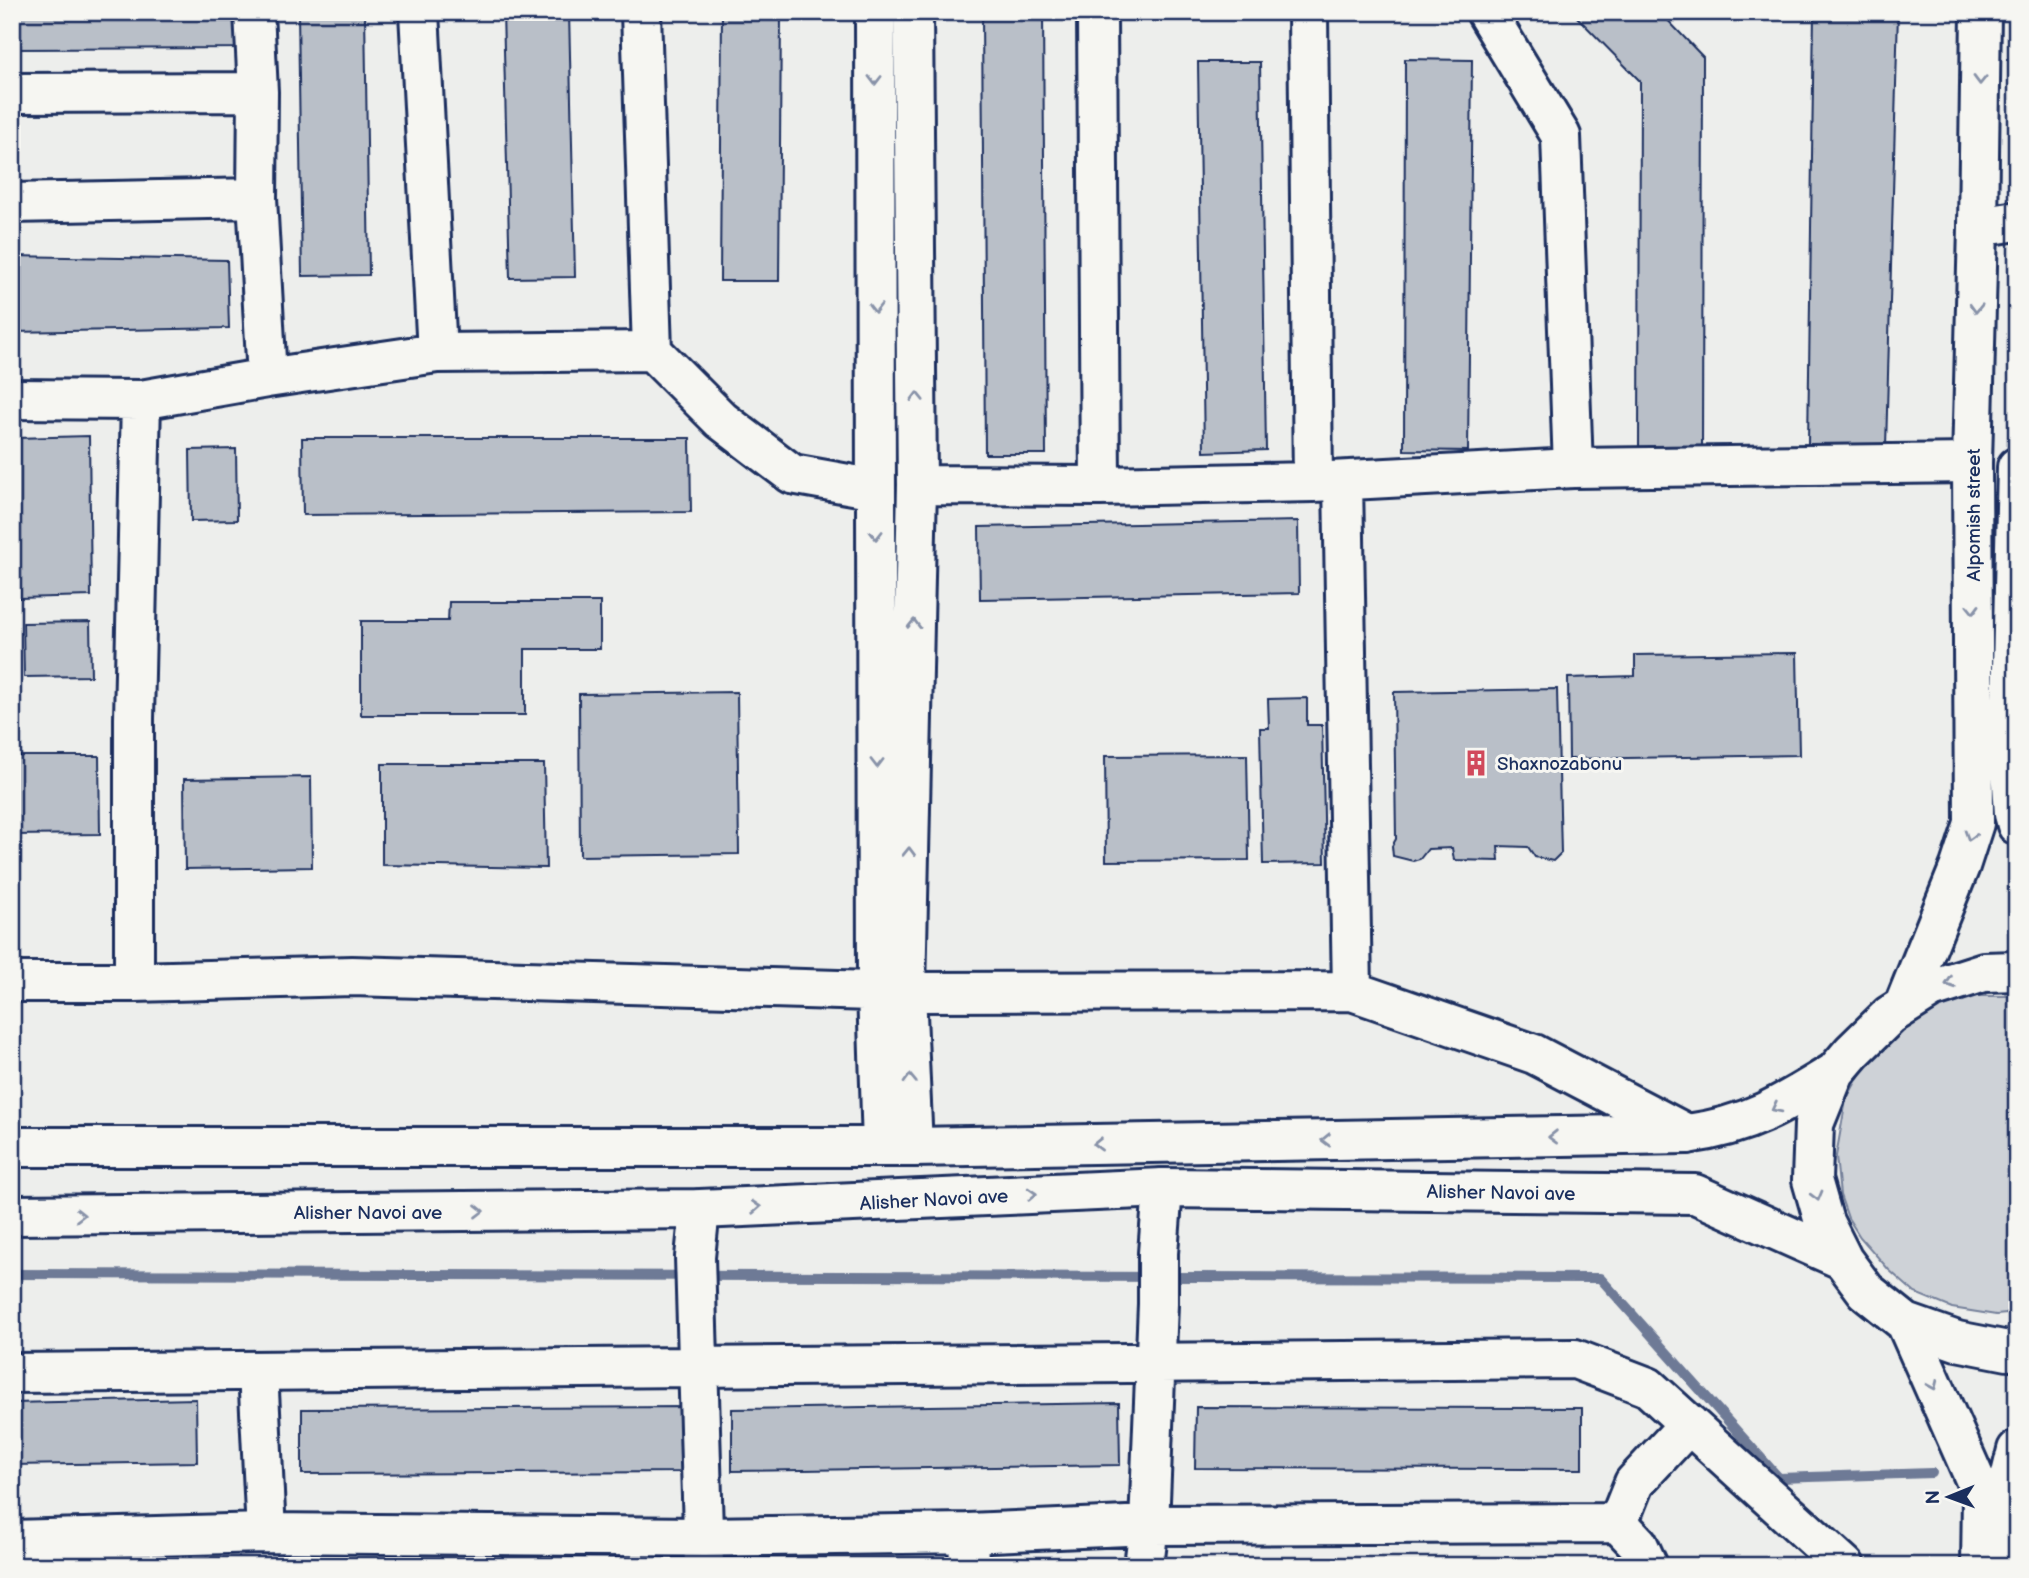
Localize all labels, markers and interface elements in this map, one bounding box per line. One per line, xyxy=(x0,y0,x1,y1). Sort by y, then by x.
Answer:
one-way arrow xyxy=(1972,75,1987,86)
one-way arrow xyxy=(867,76,883,86)
one-way arrow xyxy=(867,303,883,314)
one-way arrow xyxy=(1968,303,1984,314)
one-way arrow xyxy=(909,391,925,402)
street label: Alpomish street xyxy=(1963,448,1986,581)
one-way arrow xyxy=(868,531,884,541)
one-way arrow xyxy=(1965,604,1981,615)
one-way arrow xyxy=(907,619,922,630)
building icon: Shaxnozabonu xyxy=(1461,748,1491,778)
place label: Shaxnozabonu xyxy=(1497,753,1622,776)
one-way arrow xyxy=(869,758,885,769)
one-way arrow xyxy=(1964,829,1978,841)
one-way arrow xyxy=(902,846,917,857)
one-way arrow xyxy=(1945,975,1957,989)
one-way arrow xyxy=(902,1073,917,1084)
one-way arrow xyxy=(1771,1099,1783,1113)
one-way arrow xyxy=(1548,1129,1559,1144)
one-way arrow xyxy=(1320,1133,1331,1148)
one-way arrow xyxy=(1093,1136,1103,1152)
street label: Alisher Navoi ave xyxy=(1426,1181,1576,1206)
street label: Alisher Navoi ave xyxy=(859,1185,1009,1216)
one-way arrow xyxy=(1027,1187,1038,1202)
one-way arrow xyxy=(1809,1190,1823,1202)
one-way arrow xyxy=(751,1199,762,1214)
street label: Alisher Navoi ave xyxy=(294,1202,442,1225)
one-way arrow xyxy=(475,1203,485,1219)
one-way arrow xyxy=(76,1207,86,1223)
one-way arrow xyxy=(1925,1378,1939,1390)
north arrow xyxy=(1913,1462,1983,1532)
text: N xyxy=(1922,1490,1945,1505)

